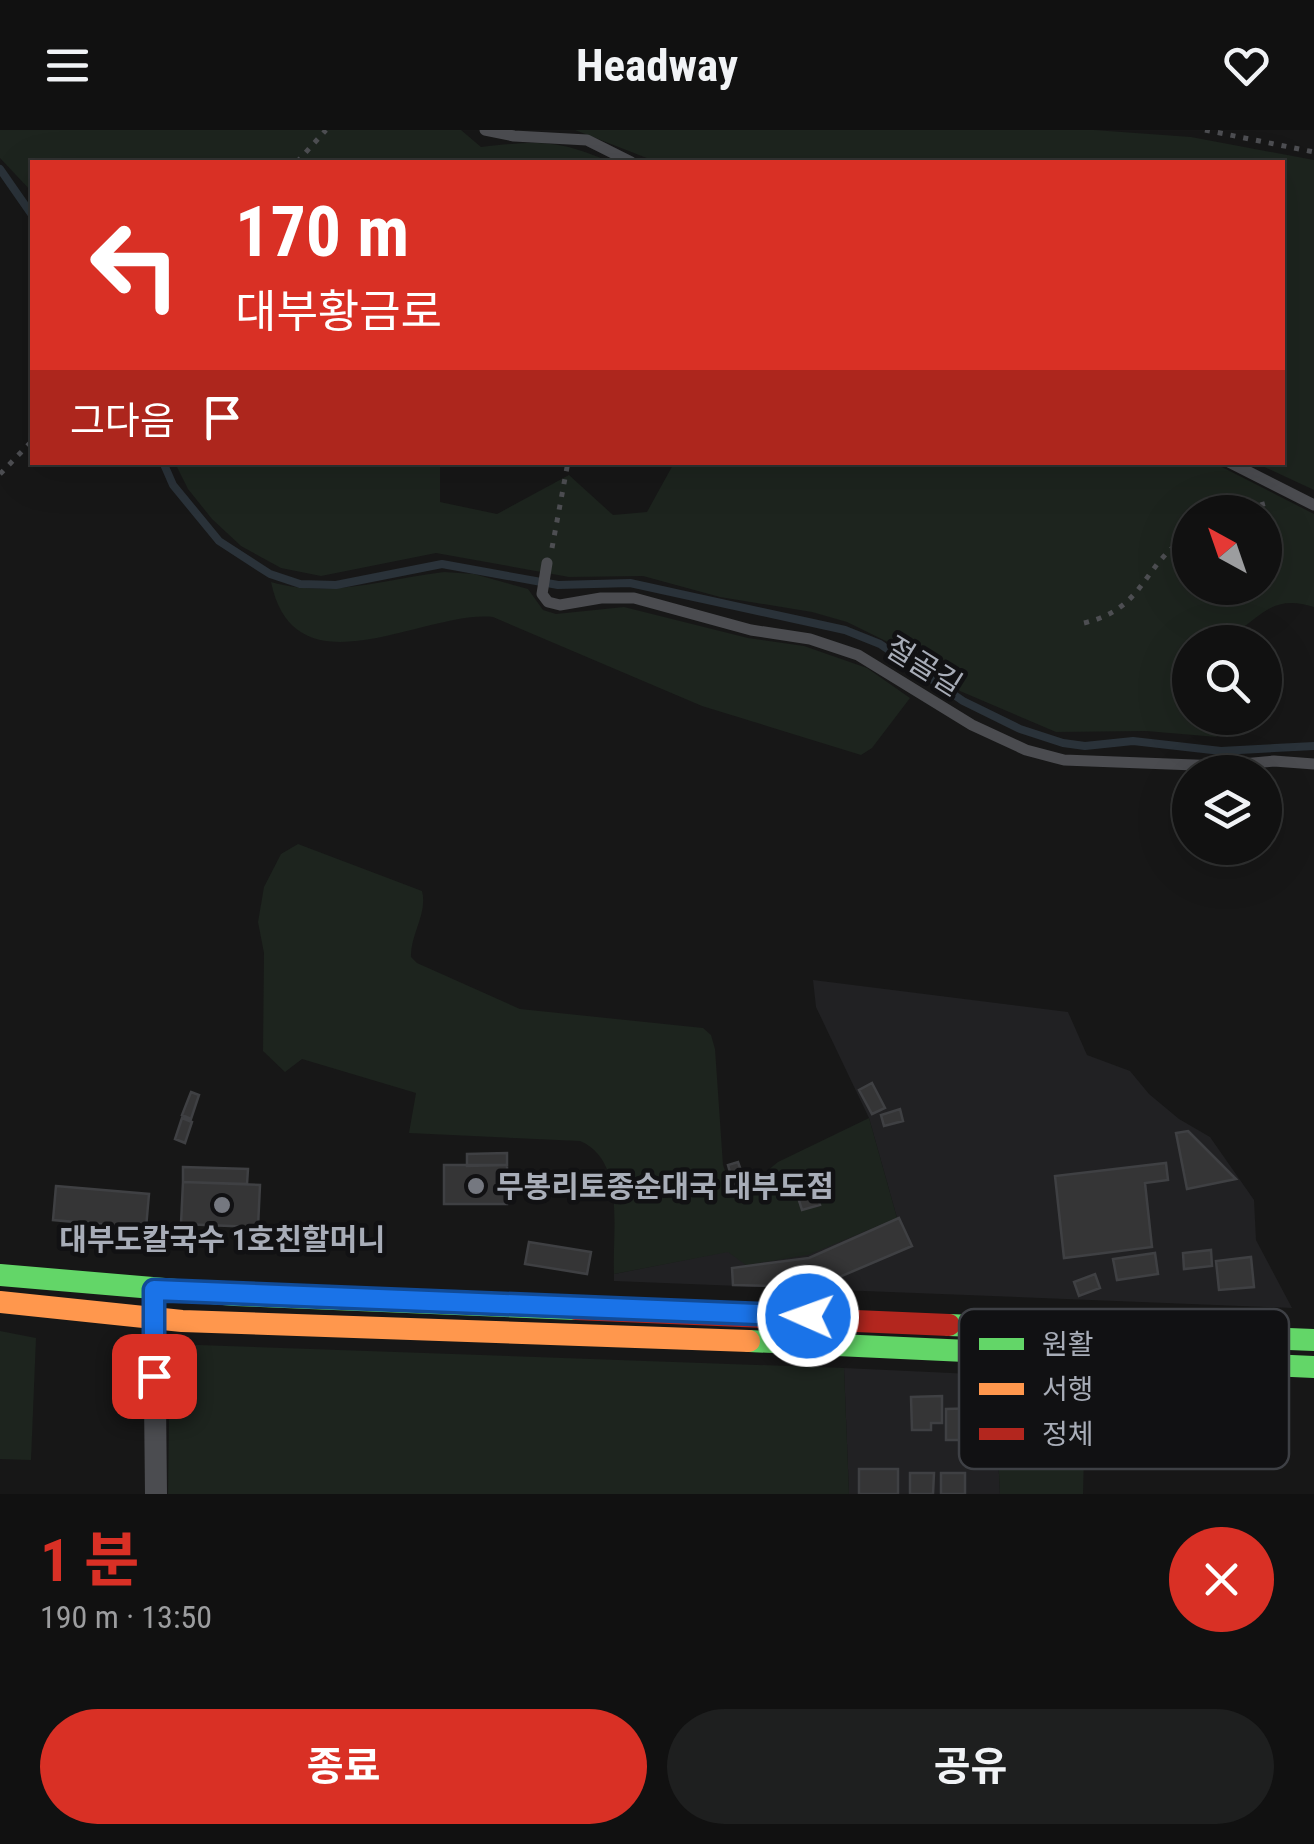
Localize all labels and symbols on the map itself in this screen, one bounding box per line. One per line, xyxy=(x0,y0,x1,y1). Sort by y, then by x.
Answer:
north arrow xyxy=(1172,495,1282,605)
street label: 절골길 xyxy=(880,629,968,703)
place label: 무봉리토종순대국 대부도점 xyxy=(496,1169,834,1204)
marker: 무봉리토종순대국 대부도점 xyxy=(465,1175,487,1197)
marker: 대부도칼국수 1호친할머니 xyxy=(211,1194,233,1216)
place label: 대부도칼국수 1호친할머니 xyxy=(59,1222,385,1257)
position arrow xyxy=(756,1264,860,1368)
legend xyxy=(959,1309,1289,1469)
text: 원활 xyxy=(1042,1328,1094,1361)
pin xyxy=(112,1334,197,1419)
text: 서행 xyxy=(1042,1373,1094,1406)
text: 정체 xyxy=(1042,1418,1094,1451)

